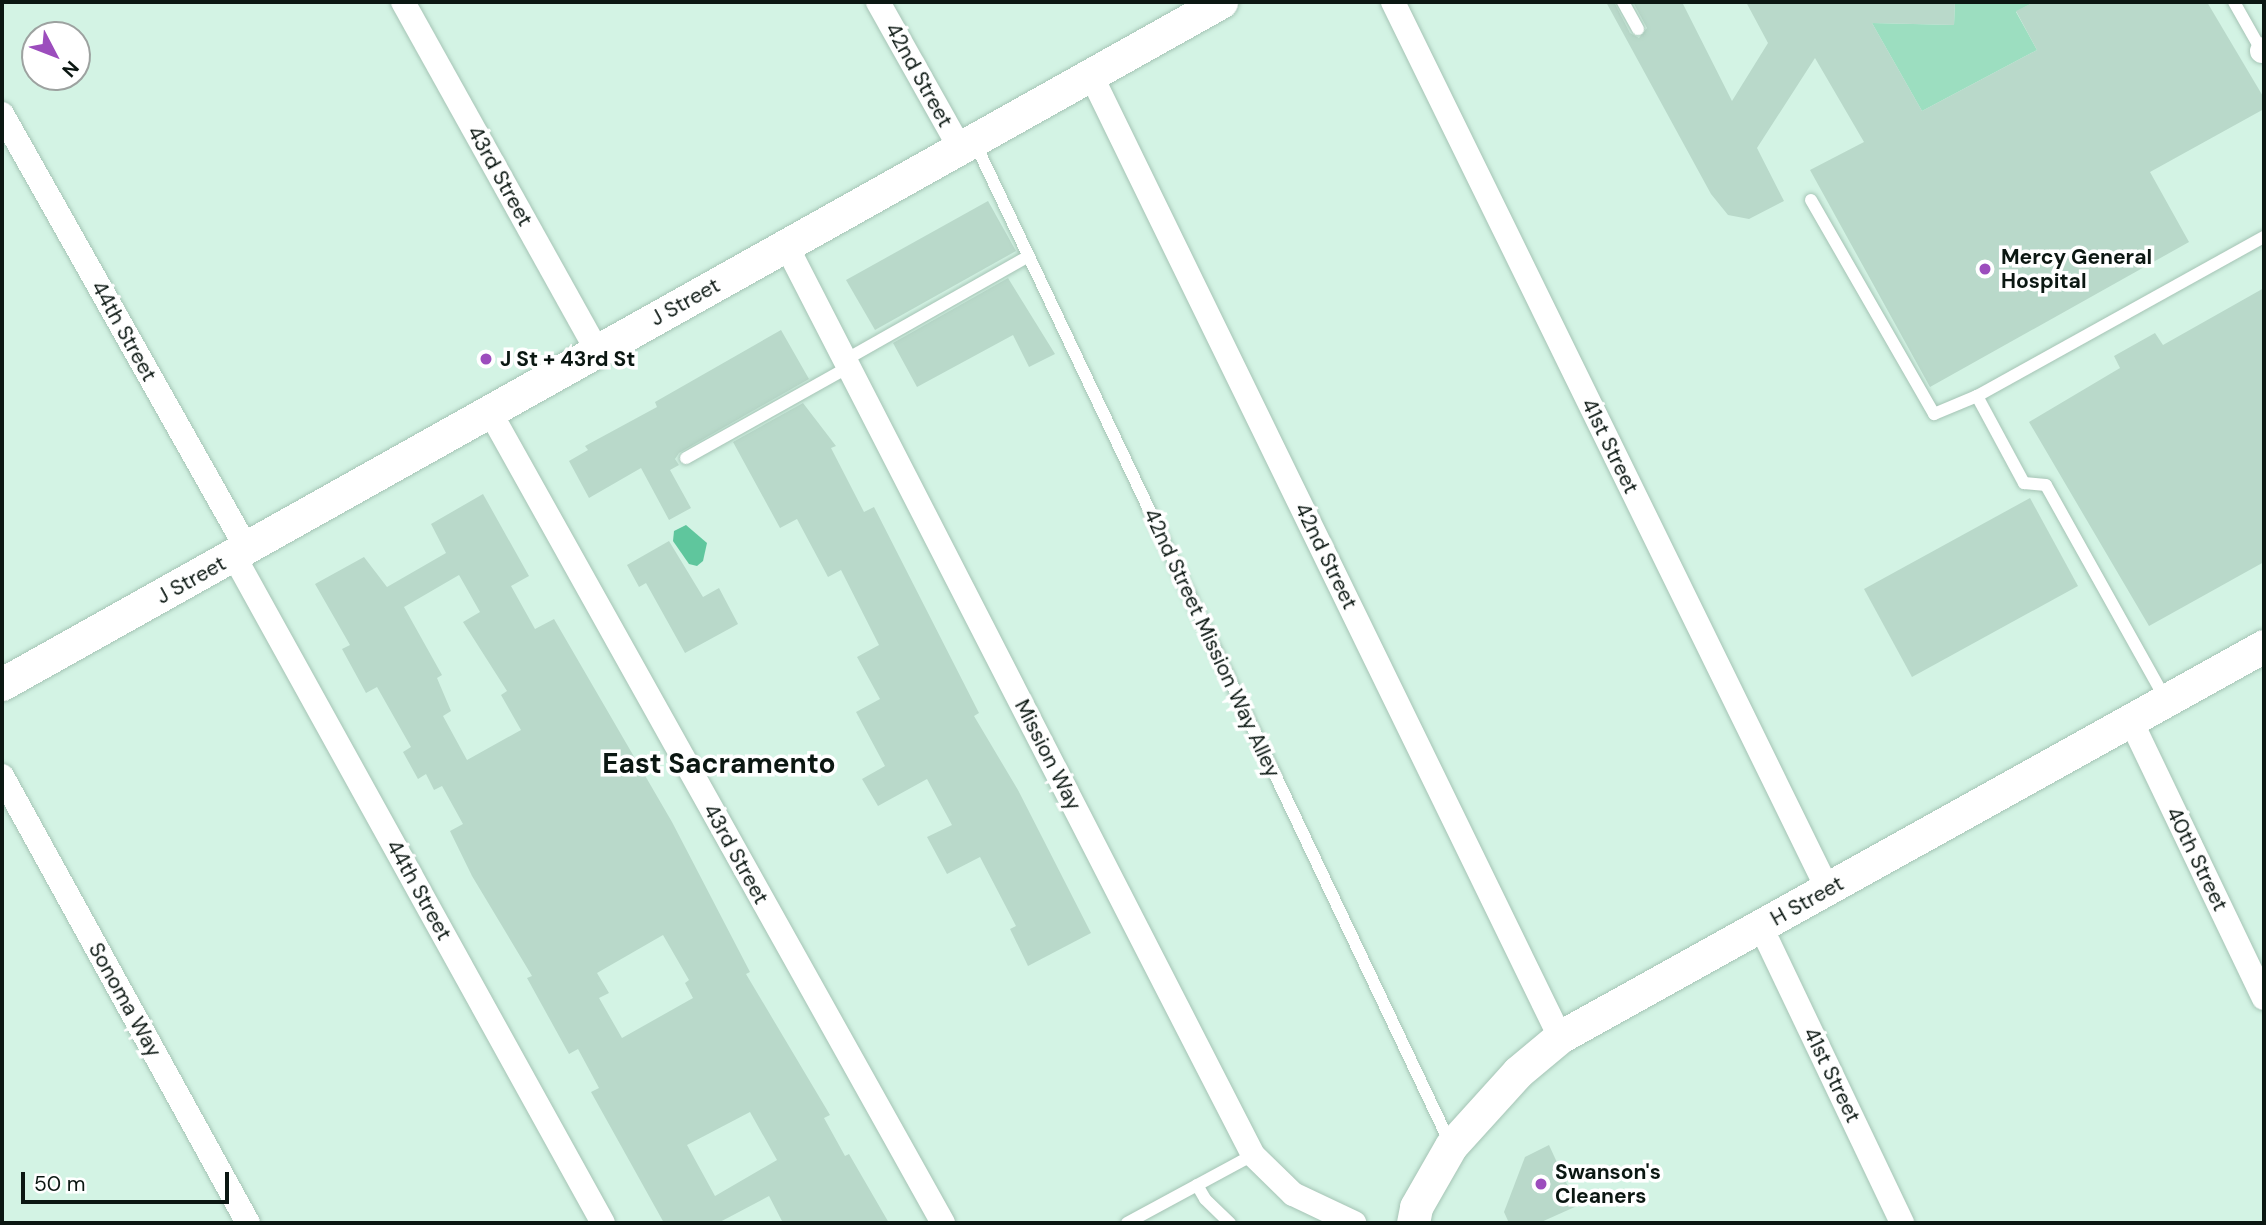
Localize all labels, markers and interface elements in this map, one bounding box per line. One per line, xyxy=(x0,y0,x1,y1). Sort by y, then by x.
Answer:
street label: 42nd Street xyxy=(880,19,958,131)
north arrow xyxy=(21,21,91,91)
text: N xyxy=(57,56,84,83)
street label: 43rd Street xyxy=(462,121,538,231)
place label: Mercy General Hospital xyxy=(2001,244,2152,294)
marker: Mercy General Hospital xyxy=(1975,259,1995,279)
street label: J Street xyxy=(646,273,724,331)
street label: 44th Street xyxy=(86,276,162,386)
place label: J St + 43rd St xyxy=(500,346,635,372)
marker: J St + 43rd St xyxy=(478,351,494,367)
street label: 41st Street xyxy=(1576,394,1644,498)
street label: 42nd Street xyxy=(1289,499,1363,613)
street label: 42nd Street Mission Way Alley xyxy=(1138,505,1286,781)
street label: J Street xyxy=(152,551,230,609)
street label: Mission Way xyxy=(1009,695,1087,815)
district label: East Sacramento xyxy=(602,747,836,781)
street label: 43rd Street xyxy=(698,799,774,909)
street label: 40th Street xyxy=(2161,803,2233,915)
street label: 44th Street xyxy=(381,835,457,945)
street label: H Street xyxy=(1766,871,1848,931)
street label: Sonoma Way xyxy=(83,938,167,1062)
street label: 41st Street xyxy=(1798,1023,1866,1127)
scale bar xyxy=(24,1158,233,1202)
place label: Swanson's Cleaners xyxy=(1555,1159,1661,1209)
text: 50 m xyxy=(34,1170,85,1198)
marker: Swanson's Cleaners xyxy=(1533,1176,1549,1192)

